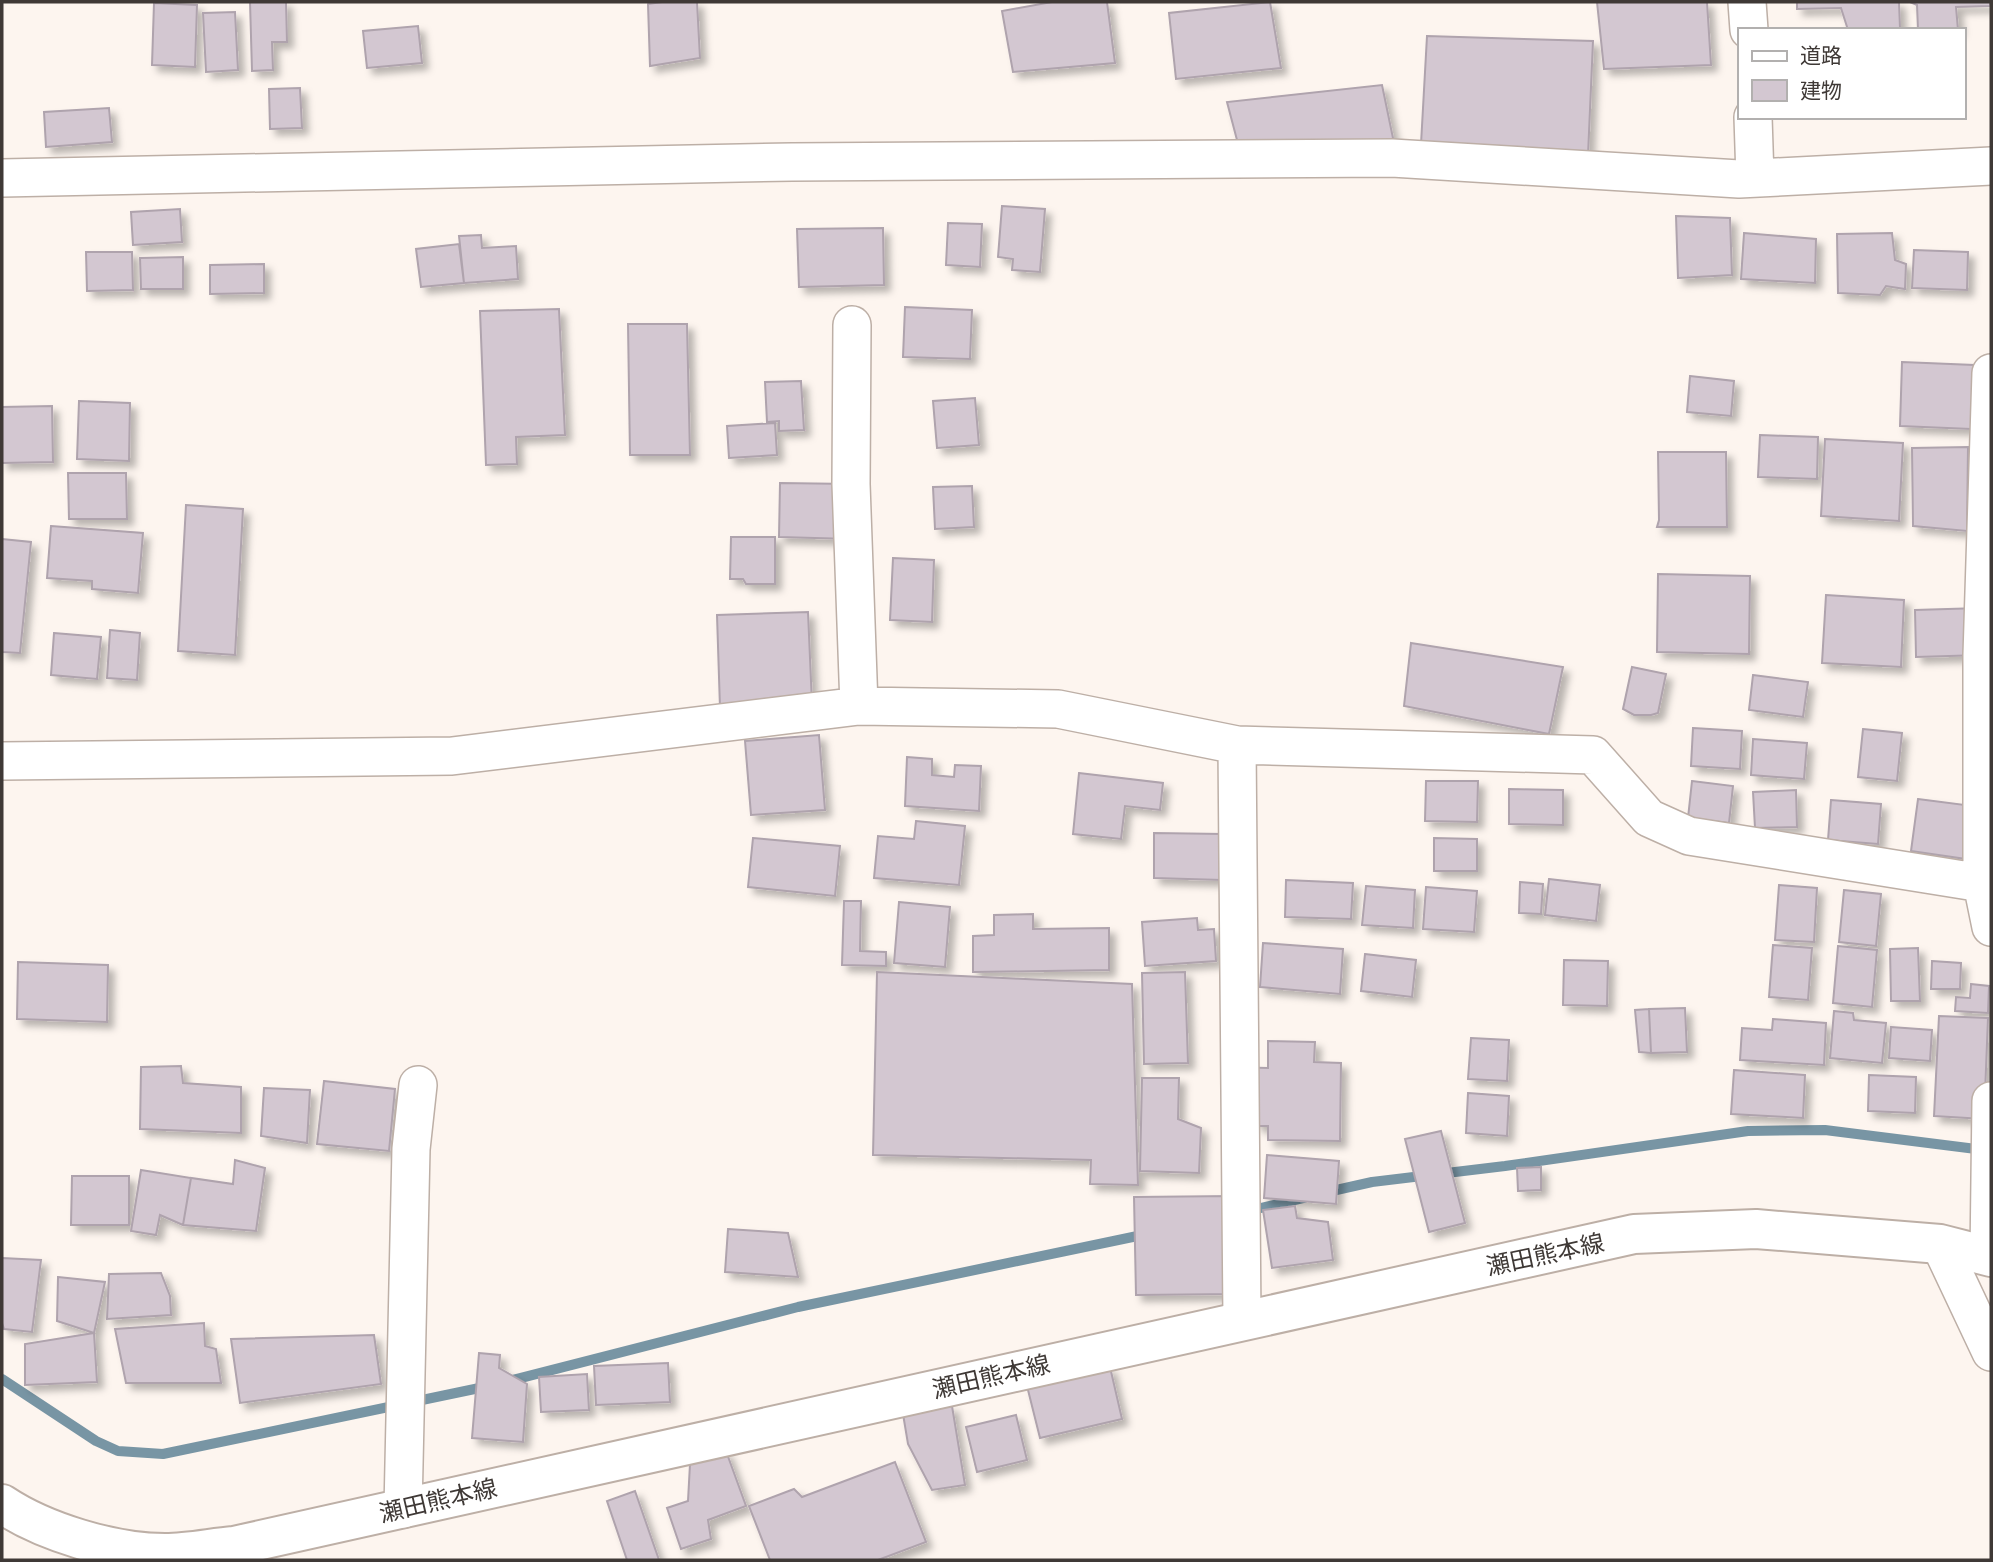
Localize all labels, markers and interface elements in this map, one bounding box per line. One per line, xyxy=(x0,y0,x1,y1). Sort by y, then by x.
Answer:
legend xyxy=(1738,28,1965,119)
text: 道路 xyxy=(1800,41,1842,69)
text: 建物 xyxy=(1800,76,1842,104)
street label: 瀬田熊本線 xyxy=(1483,1226,1607,1282)
street label: 瀬田熊本線 xyxy=(929,1347,1053,1405)
street label: 瀬田熊本線 xyxy=(376,1471,500,1529)

